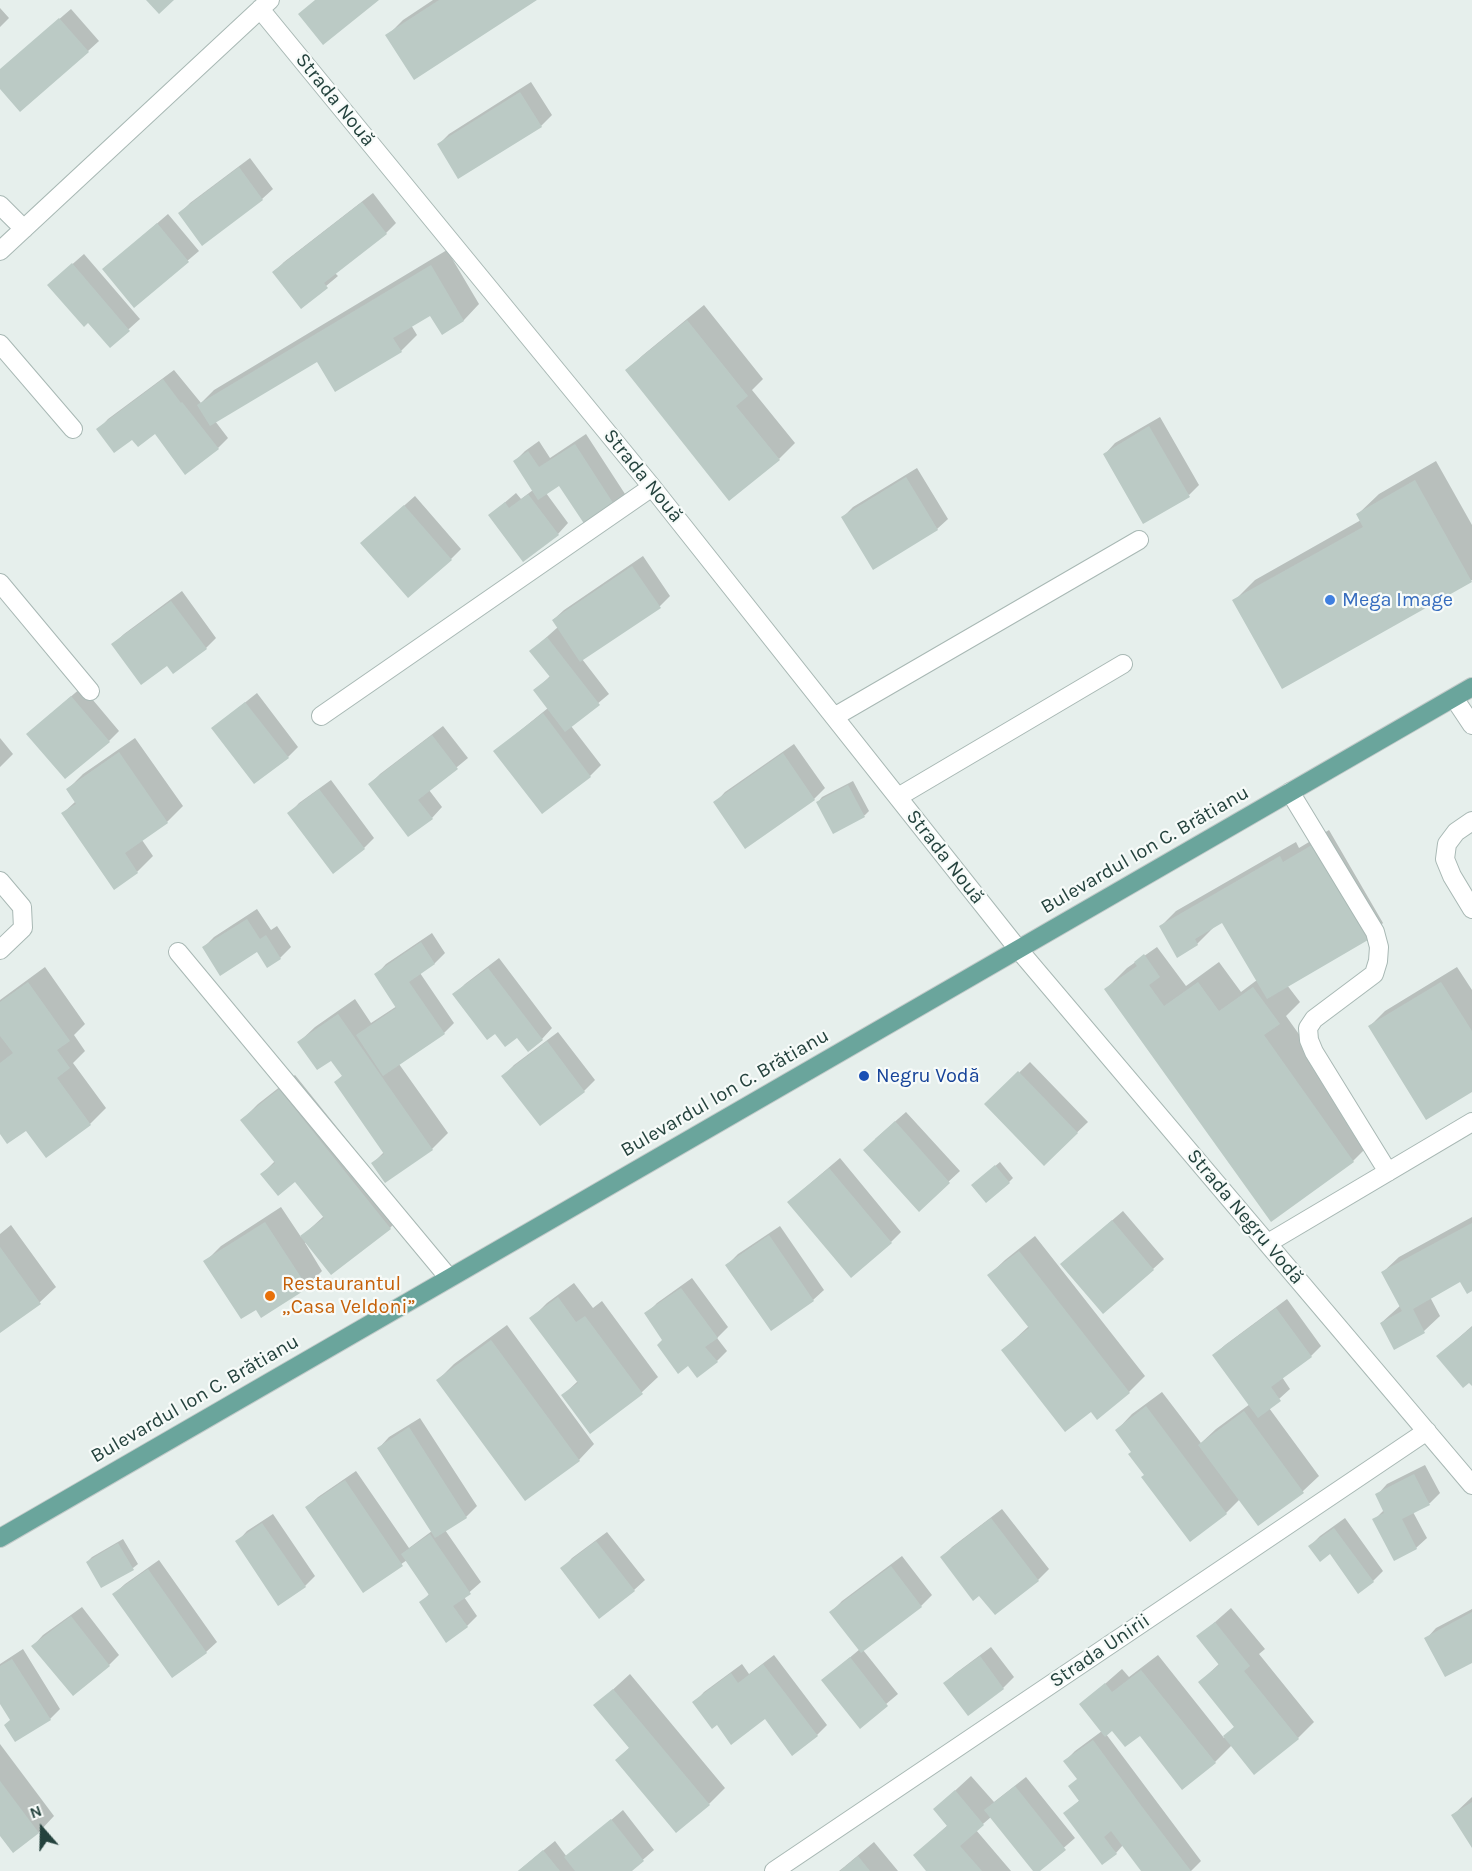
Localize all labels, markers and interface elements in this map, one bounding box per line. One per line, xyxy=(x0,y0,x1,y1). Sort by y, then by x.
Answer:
street label: Strada Nouă xyxy=(290,48,380,152)
street label: Strada Nouă xyxy=(598,424,688,528)
place label: Mega Image xyxy=(1342,588,1453,612)
marker: Mega Image xyxy=(1323,593,1337,607)
street label: Bulevardul Ion C. Brătianu xyxy=(1037,781,1253,919)
street label: Strada Nouă xyxy=(901,805,989,909)
street label: Bulevardul Ion C. Brătianu xyxy=(617,1024,833,1162)
place label: Negru Vodă xyxy=(876,1064,980,1088)
marker: Negru Vodă xyxy=(857,1069,871,1083)
street label: Strada Negru Vodă xyxy=(1181,1144,1309,1290)
place label: Restaurantul „Casa Veldoni” xyxy=(282,1272,415,1319)
marker: Restaurantul „Casa Veldoni” xyxy=(263,1289,277,1303)
street label: Bulevardul Ion C. Brătianu xyxy=(87,1330,303,1468)
street label: Strada Unirii xyxy=(1045,1609,1155,1693)
north arrow xyxy=(12,1799,72,1859)
text: N xyxy=(27,1801,44,1823)

